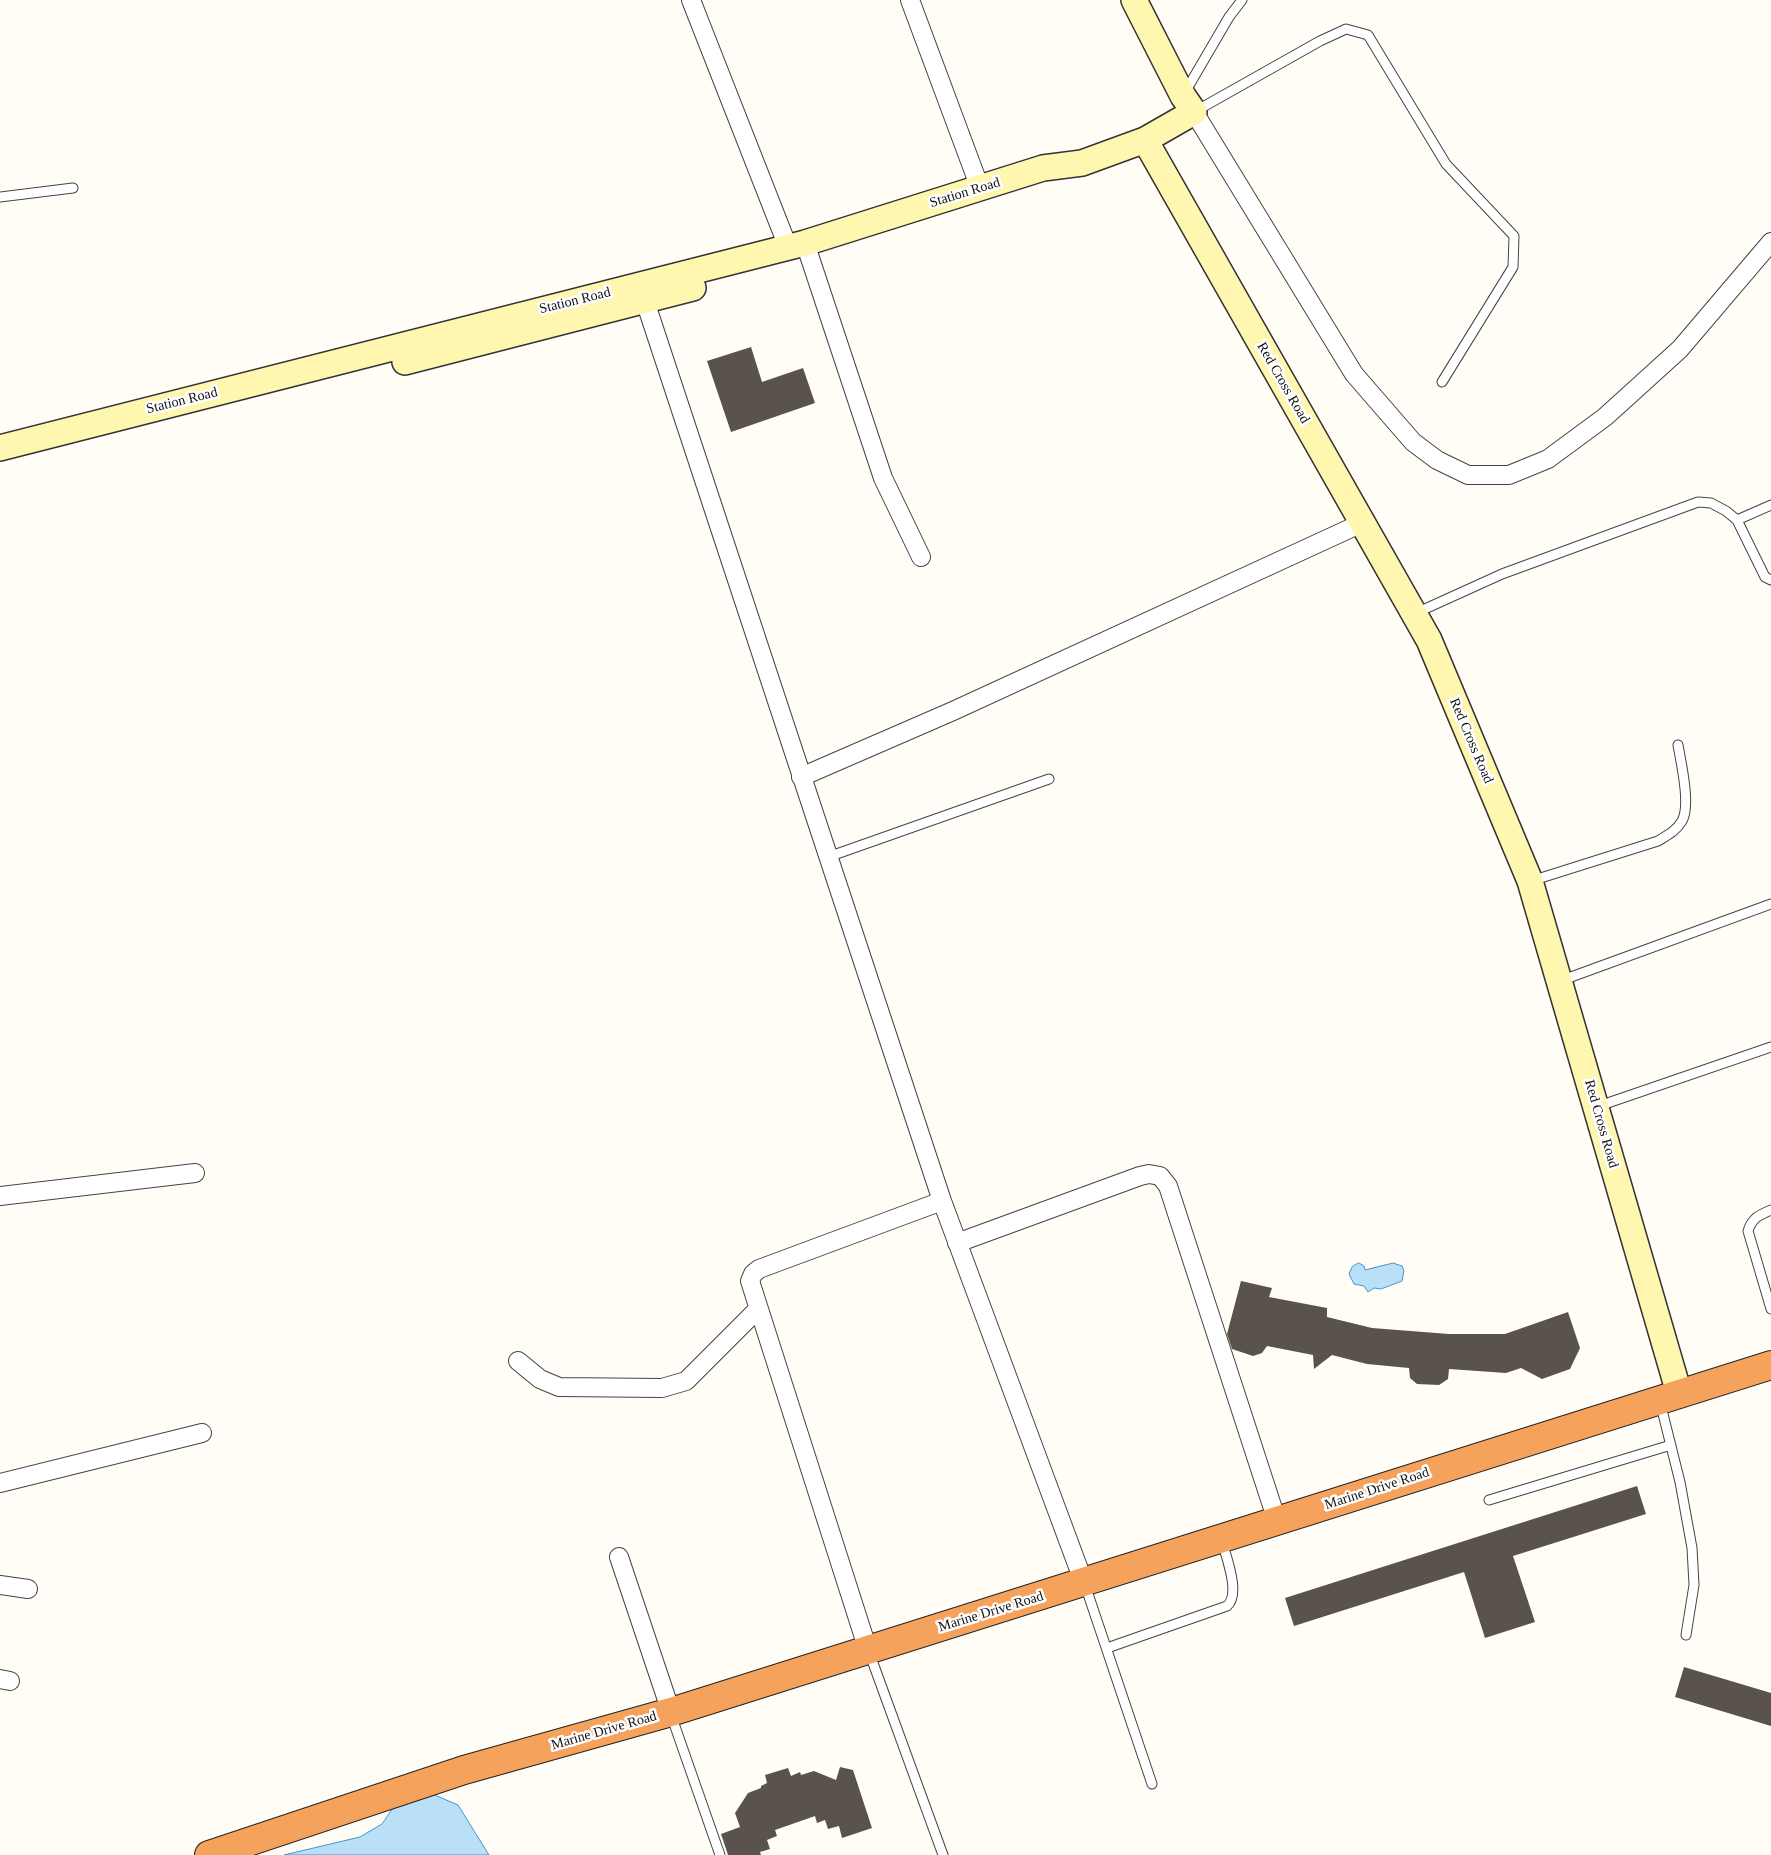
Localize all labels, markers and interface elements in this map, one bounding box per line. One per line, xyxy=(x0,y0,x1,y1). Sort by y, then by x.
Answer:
street label: Station Road xyxy=(928,174,1002,212)
street label: Station Road xyxy=(538,284,612,318)
street label: Red Cross Road xyxy=(1253,339,1313,427)
street label: Station Road xyxy=(145,384,219,418)
street label: Red Cross Road xyxy=(1445,696,1497,786)
street label: Red Cross Road xyxy=(1580,1078,1622,1170)
street label: Marine Drive Road xyxy=(1323,1464,1431,1514)
street label: Marine Drive Road xyxy=(936,1588,1046,1636)
street label: Marine Drive Road xyxy=(549,1708,659,1754)

